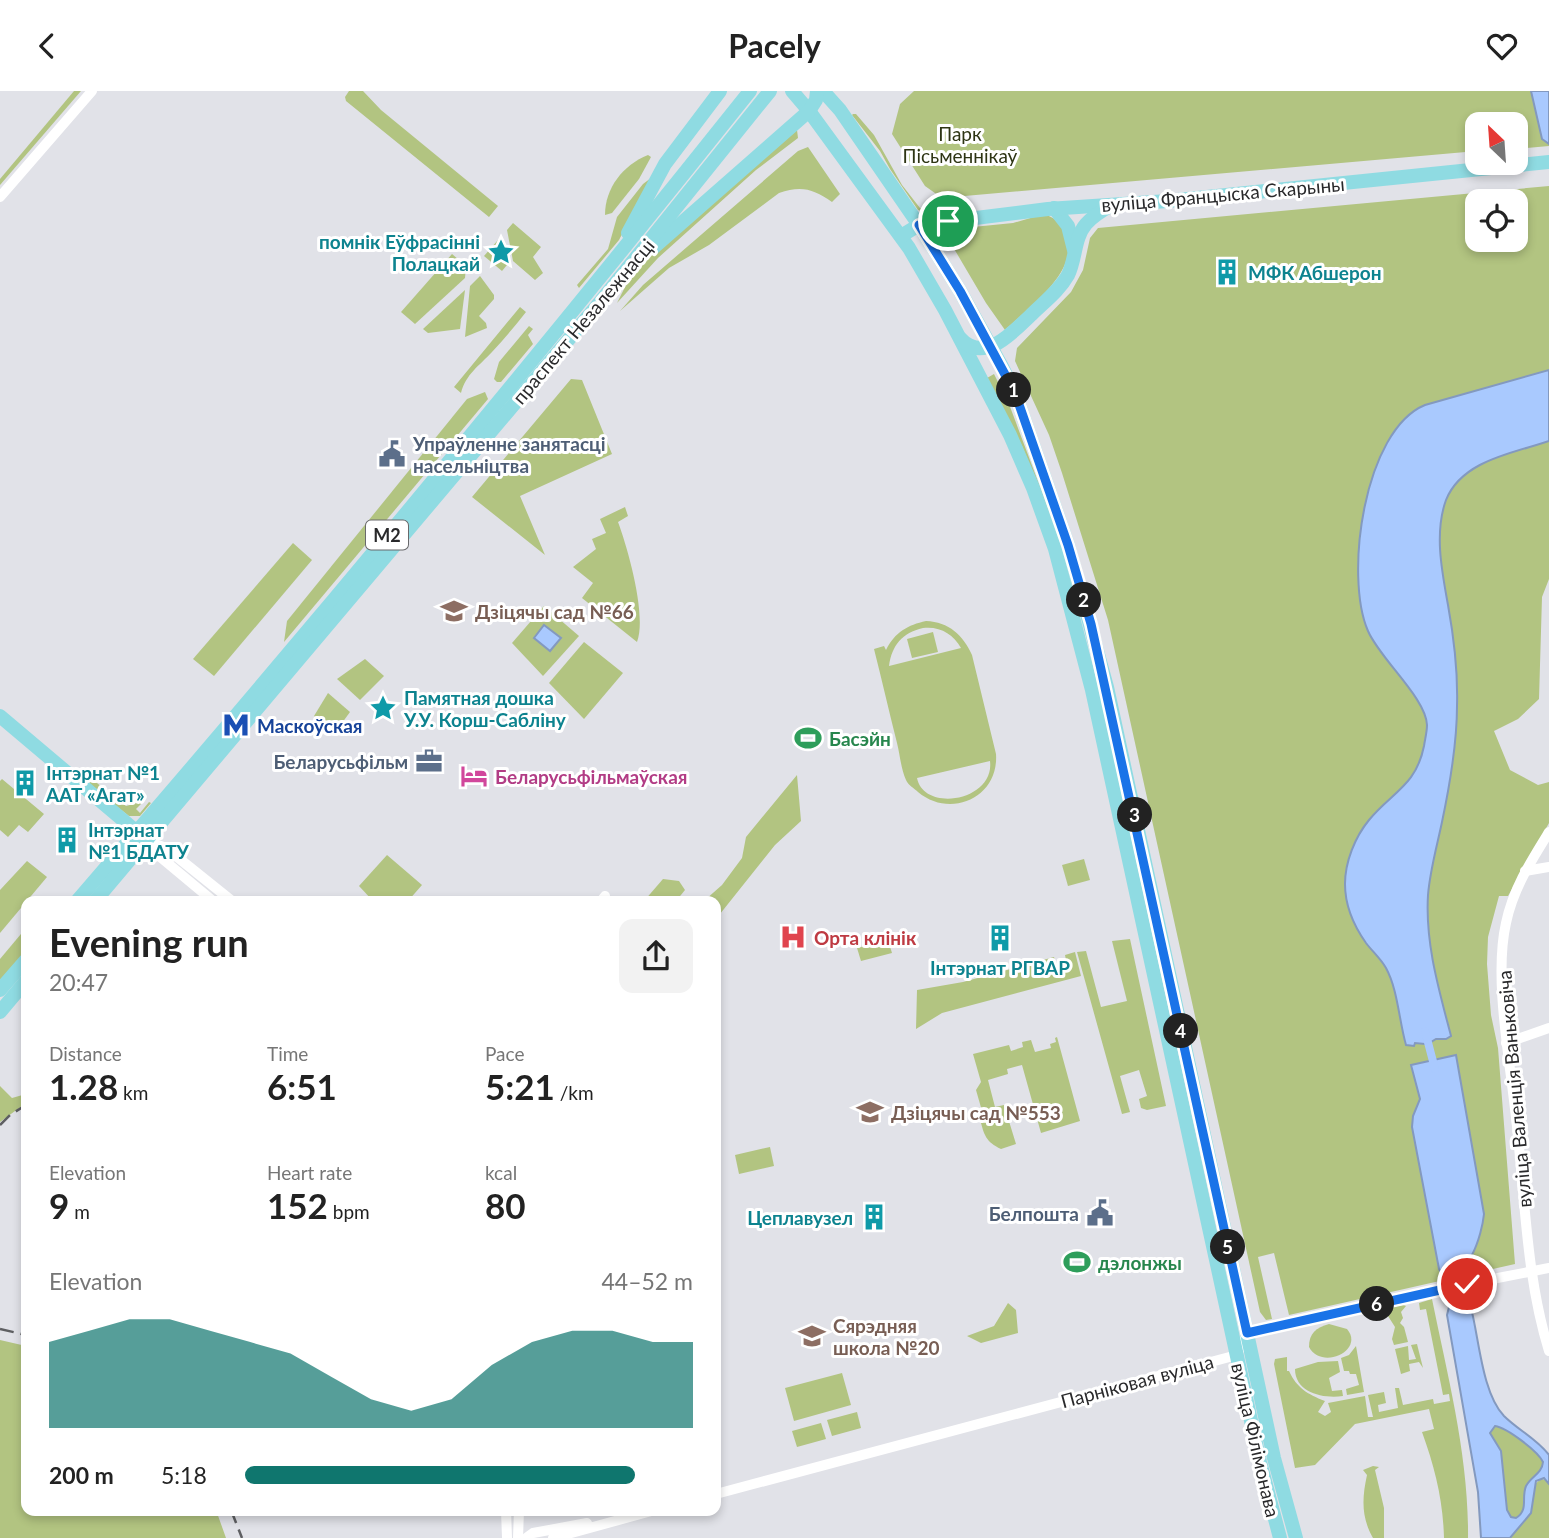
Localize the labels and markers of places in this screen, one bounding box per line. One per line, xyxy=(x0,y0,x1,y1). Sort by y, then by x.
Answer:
pin xyxy=(918,191,978,251)
place label: помнік Еўфрасінні Полацкай xyxy=(319,230,480,275)
place icon: помнік Еўфрасінні Полацкай xyxy=(486,237,516,267)
building icon: МФК Абшерон xyxy=(1212,257,1242,287)
place label: МФК Абшерон xyxy=(1248,261,1382,284)
pin: 1 xyxy=(996,373,1032,407)
place label: Упраўленне занятасці насельніцтва xyxy=(412,432,606,477)
public building icon: Упраўленне занятасці насельніцтва xyxy=(377,439,407,469)
pin: 2 xyxy=(1066,582,1102,617)
school or university icon: Дзіцячы сад №66 xyxy=(439,596,469,626)
place label: Дзіцячы сад №66 xyxy=(475,600,634,623)
place label: Памятная дошка У.У. Корш-Сабліну xyxy=(403,686,567,731)
place icon: Памятная дошка У.У. Корш-Сабліну xyxy=(368,693,398,723)
metro station icon: Маскоўская xyxy=(221,710,251,740)
place label: Маскоўская xyxy=(257,714,363,737)
sports icon: Басэйн xyxy=(793,723,823,753)
place label: Басэйн xyxy=(829,727,891,750)
office icon: Беларусьфільм xyxy=(414,746,444,776)
place label: Беларусьфільм xyxy=(273,750,408,773)
place label: Інтэрнат №1 ААТ «Агат» xyxy=(45,761,160,806)
hotel icon: Беларусьфільмаўская xyxy=(459,761,489,791)
place label: Беларусьфільмаўская xyxy=(495,765,687,788)
building icon: Інтэрнат №1 ААТ «Агат» xyxy=(10,768,40,798)
pin: 3 xyxy=(1118,797,1152,833)
place label: Інтэрнат №1 БДАТУ xyxy=(88,818,190,863)
building icon: Інтэрнат №1 БДАТУ xyxy=(52,825,82,855)
hospital icon: Орта клінік xyxy=(778,922,808,952)
building icon: Інтэрнат РГВАР xyxy=(985,923,1015,953)
place label: Орта клінік xyxy=(814,926,917,949)
place label: Інтэрнат РГВАР xyxy=(930,956,1070,979)
pin: 4 xyxy=(1164,1013,1198,1049)
school or university icon: Дзіцячы сад №553 xyxy=(855,1097,885,1127)
place label: Дзіцячы сад №553 xyxy=(891,1101,1061,1124)
public building icon: Белпошта xyxy=(1085,1198,1115,1228)
building icon: Цеплавузел xyxy=(859,1202,889,1232)
place label: Белпошта xyxy=(989,1202,1079,1225)
place label: Цеплавузел xyxy=(747,1206,853,1229)
pin: 5 xyxy=(1210,1229,1246,1265)
sports icon: дэлонжы xyxy=(1062,1247,1092,1277)
place label: дэлонжы xyxy=(1098,1251,1182,1274)
pin xyxy=(1437,1254,1497,1314)
pin: 6 xyxy=(1360,1287,1394,1321)
place label: Сярэдняя школа №20 xyxy=(833,1314,939,1359)
school or university icon: Сярэдняя школа №20 xyxy=(797,1321,827,1351)

